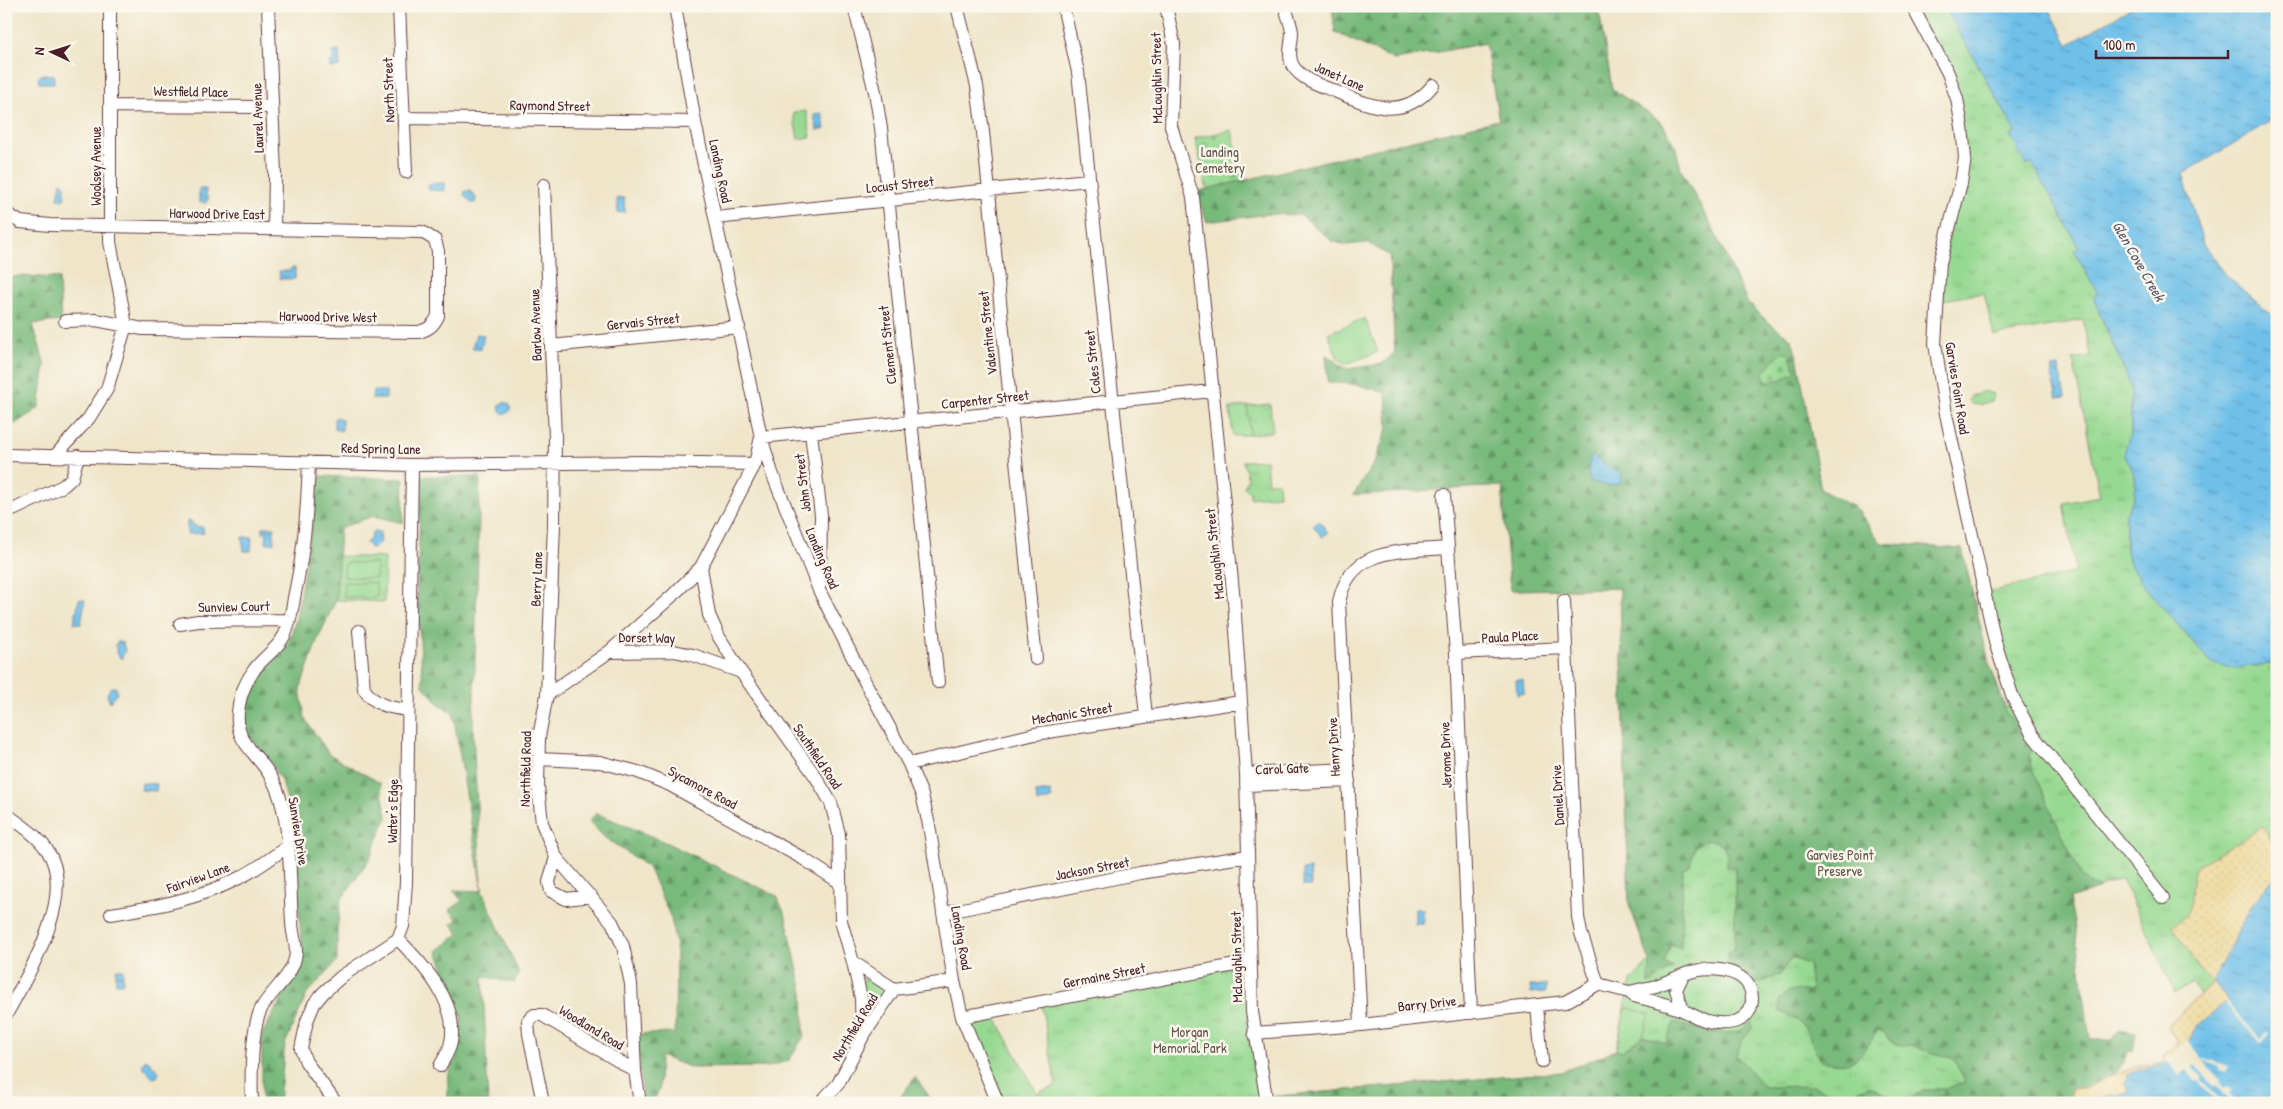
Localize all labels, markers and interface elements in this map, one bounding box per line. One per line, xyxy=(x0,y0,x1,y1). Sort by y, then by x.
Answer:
north arrow xyxy=(28,28,78,78)
scale bar xyxy=(2096,28,2228,60)
street label: McLoughlin Street xyxy=(1146,32,1167,124)
text: 100 m xyxy=(2103,34,2136,55)
text: N xyxy=(29,46,48,55)
street label: North Street xyxy=(377,57,399,123)
street label: Janet Lane xyxy=(1312,57,1369,96)
street label: Westfield Place xyxy=(153,81,229,101)
street label: Laurel Avenue xyxy=(246,82,268,153)
street label: Raymond Street xyxy=(510,95,591,116)
street label: Woolsey Avenue xyxy=(86,126,106,206)
street label: Landing Road xyxy=(704,138,737,205)
park label: Landing Cemetery xyxy=(1195,142,1245,178)
street label: Locust Street xyxy=(865,171,935,197)
street label: Harwood Drive East xyxy=(169,203,265,223)
water label: Glen Cove Creek xyxy=(2108,217,2171,306)
street label: Barlow Avenue xyxy=(524,288,546,362)
street label: Valentine Street xyxy=(973,290,1001,376)
street label: Clement Street xyxy=(873,305,901,385)
street label: Harwood Drive West xyxy=(279,306,377,326)
street label: Gervais Street xyxy=(606,308,681,334)
street label: Coles Street xyxy=(1079,329,1105,395)
street label: Garvies Point Road xyxy=(1941,340,1975,436)
street label: Carpenter Street xyxy=(940,385,1030,414)
street label: Red Spring Lane xyxy=(341,438,422,459)
street label: John Street xyxy=(789,452,815,513)
street label: McLoughlin Street xyxy=(1200,507,1229,600)
street label: Landing Road xyxy=(801,525,845,592)
street label: Berry Lane xyxy=(526,551,547,607)
street label: Sunview Court xyxy=(198,596,270,616)
street label: Paula Place xyxy=(1481,625,1539,647)
street label: Dorset Way xyxy=(618,627,676,648)
street label: Mechanic Street xyxy=(1030,697,1114,729)
street label: Henry Drive xyxy=(1322,716,1345,777)
street label: Southfield Road xyxy=(789,720,847,793)
street label: Jerome Drive xyxy=(1434,721,1456,789)
street label: Northfield Road xyxy=(515,730,535,807)
street label: Carol Gate xyxy=(1255,758,1310,778)
street label: Sycamore Road xyxy=(665,761,741,814)
street label: Daniel Drive xyxy=(1546,764,1568,826)
street label: Water's Edge xyxy=(382,778,403,843)
street label: Sunview Drive xyxy=(284,796,314,867)
park label: Garvies Point Preserve xyxy=(1806,845,1874,880)
street label: Jackson Street xyxy=(1053,851,1131,884)
street label: Fairview Lane xyxy=(163,857,233,898)
street label: Landing Road xyxy=(946,905,977,972)
street label: McLoughlin Street xyxy=(1226,911,1247,1003)
street label: Germaine Street xyxy=(1061,958,1147,992)
street label: Northfield Road xyxy=(826,989,882,1064)
street label: Barry Drive xyxy=(1397,990,1458,1017)
street label: Woodland Road xyxy=(556,1000,628,1054)
park label: Morgan Memorial Park xyxy=(1153,1022,1227,1057)

